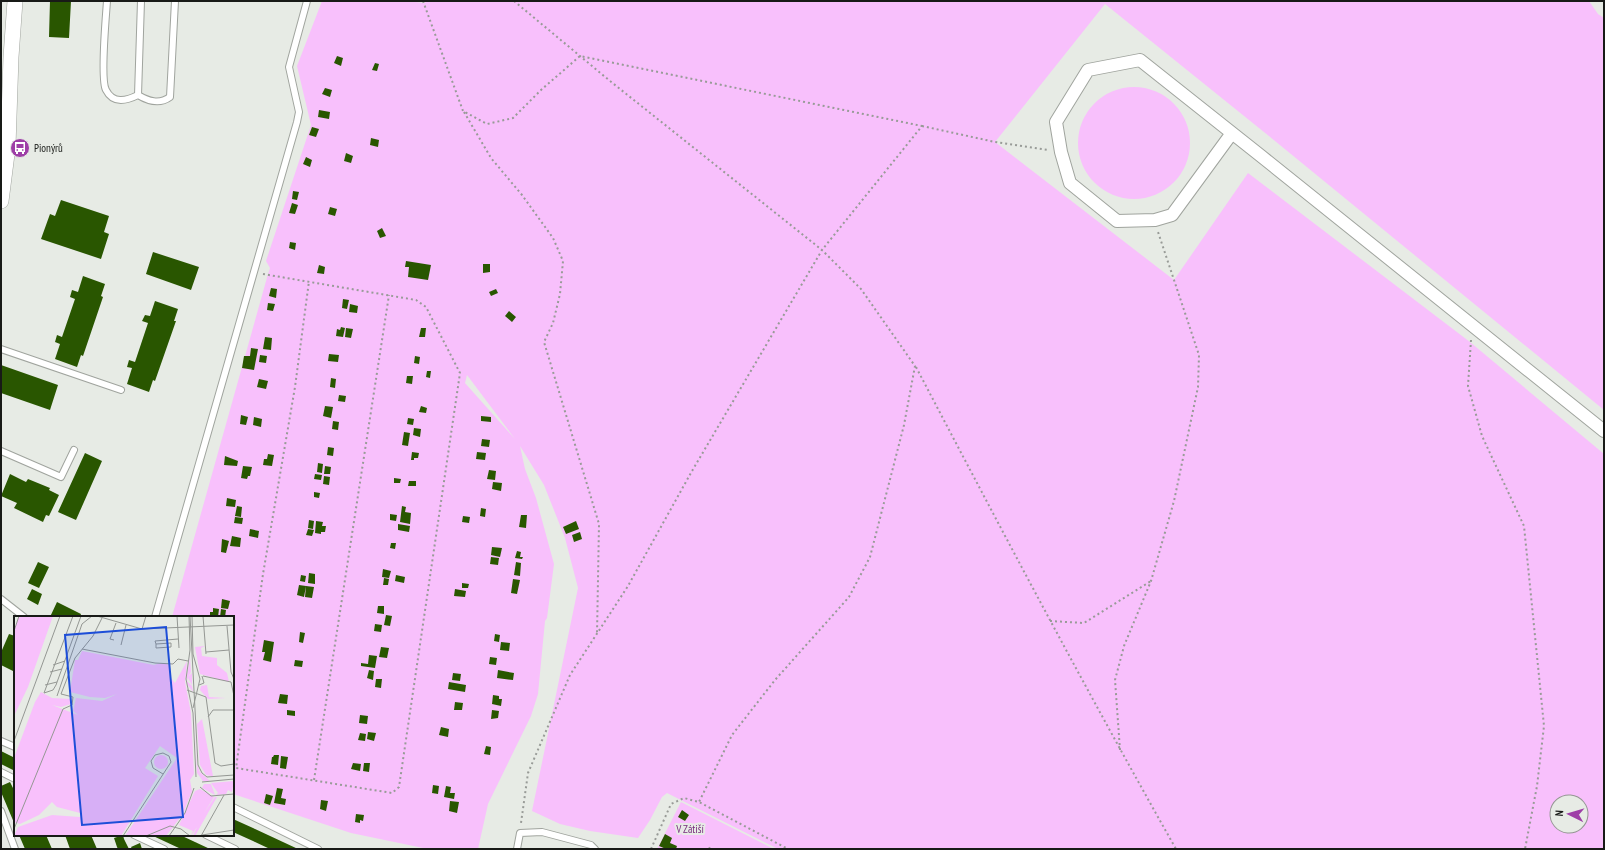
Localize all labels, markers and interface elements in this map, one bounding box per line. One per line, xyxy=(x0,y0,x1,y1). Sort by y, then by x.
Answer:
bus stop icon: Pionýrů xyxy=(9,137,31,159)
place label: Pionýrů xyxy=(34,141,63,155)
inset map xyxy=(14,616,234,836)
north arrow xyxy=(1549,794,1589,834)
text: N xyxy=(1552,810,1566,817)
park label: V Zátiší xyxy=(675,822,704,836)

